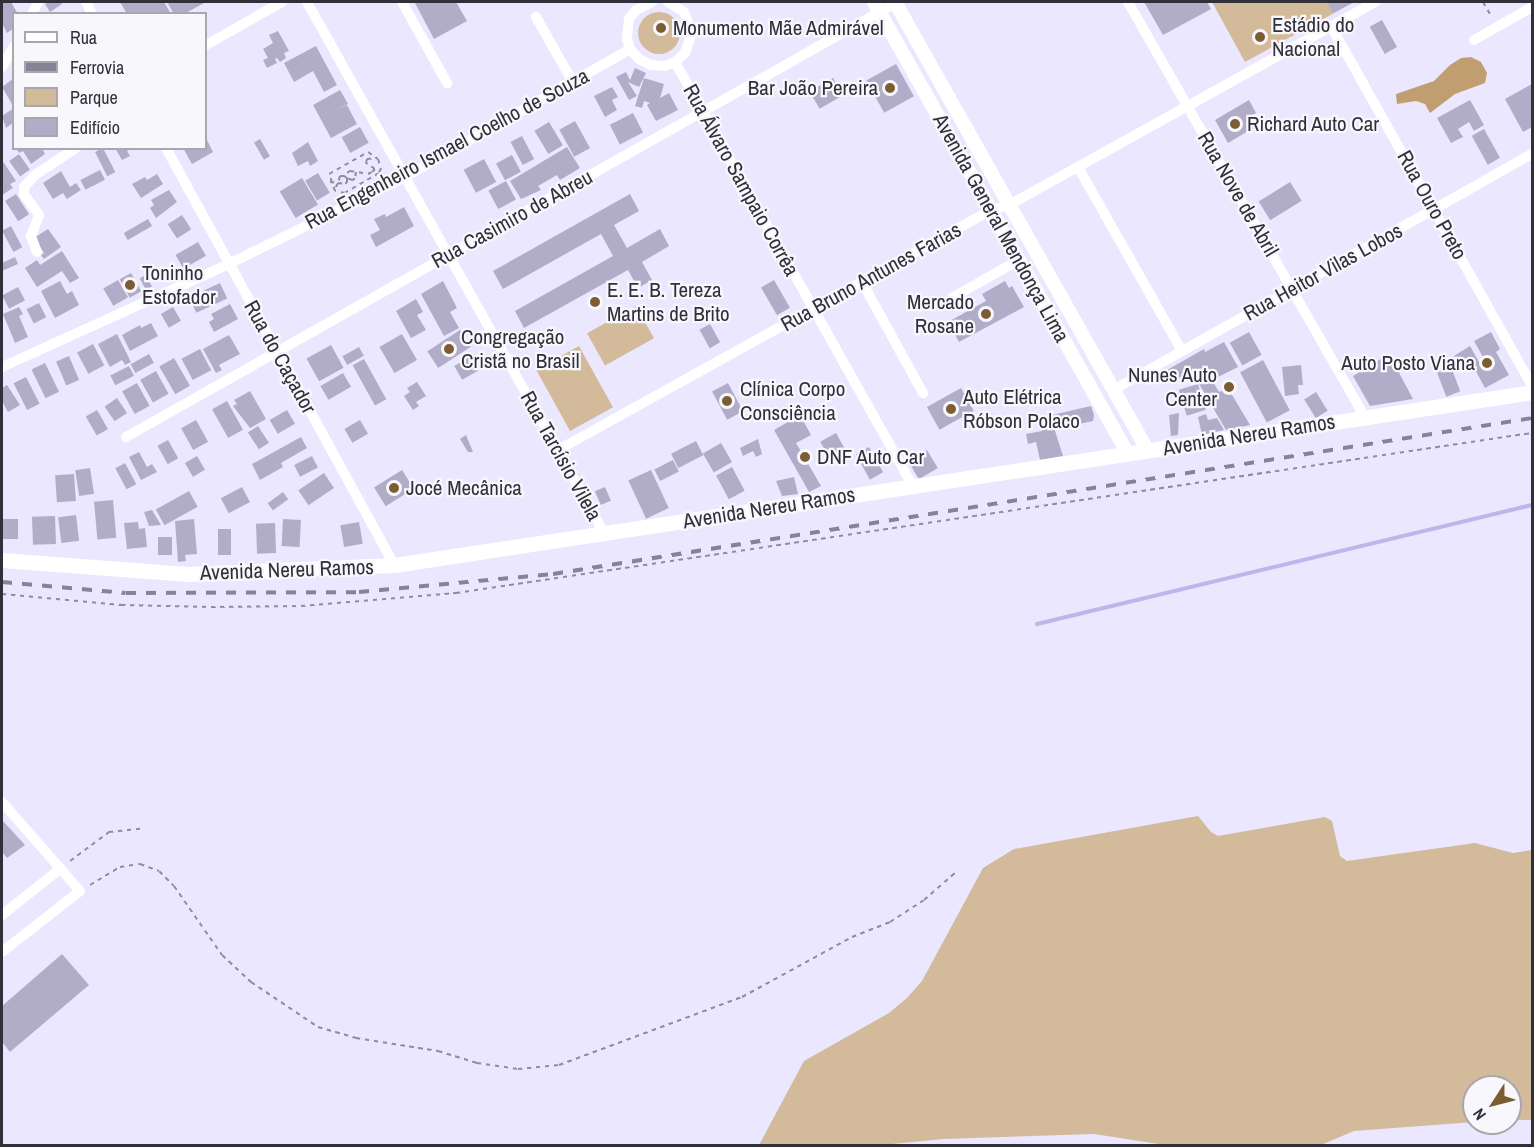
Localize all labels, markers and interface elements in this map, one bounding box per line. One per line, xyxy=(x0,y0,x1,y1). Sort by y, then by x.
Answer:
legend xyxy=(12,12,207,150)
place label: Estádio do Nacional xyxy=(1272,12,1354,62)
place label: Monumento Mãe Admirável xyxy=(673,15,885,41)
marker: Monumento Mãe Admirável xyxy=(654,21,668,35)
text: Rua xyxy=(70,25,97,50)
marker: Estádio do Nacional xyxy=(1253,30,1267,44)
text: Ferrovia xyxy=(70,55,124,80)
street label: Rua Engenheiro Ismael Coelho de Souza xyxy=(301,63,593,235)
place label: Bar João Pereira xyxy=(748,75,878,101)
street label: Rua Álvaro Sampaio Corrêa xyxy=(678,79,804,281)
marker: Bar João Pereira xyxy=(883,81,897,95)
text: Parque xyxy=(70,85,118,110)
street label: Avenida General Mendonça Lima xyxy=(928,109,1074,347)
place label: Richard Auto Car xyxy=(1247,111,1380,137)
text: Edifício xyxy=(70,115,120,140)
marker: Richard Auto Car xyxy=(1228,117,1242,131)
street label: Rua Nove de Abril xyxy=(1192,127,1284,261)
street label: Rua Ouro Preto xyxy=(1392,146,1472,264)
street label: Rua Casimiro de Abreu xyxy=(427,164,597,274)
street label: Rua Bruno Antunes Farias xyxy=(776,217,966,337)
street label: Rua Heitor Vilas Lobos xyxy=(1239,218,1407,326)
place label: Toninho Estofador xyxy=(142,260,216,310)
place label: E. E. B. Tereza Martins de Brito xyxy=(607,277,730,327)
marker: Toninho Estofador xyxy=(123,278,137,292)
place label: Mercado Rosane xyxy=(907,289,974,339)
marker: E. E. B. Tereza Martins de Brito xyxy=(588,295,602,309)
street label: Rua do Caçador xyxy=(239,296,321,418)
marker: Mercado Rosane xyxy=(979,307,993,321)
place label: Congregação Cristã no Brasil xyxy=(461,324,580,374)
marker: Congregação Cristã no Brasil xyxy=(442,342,456,356)
place label: Auto Posto Viana xyxy=(1341,350,1475,376)
marker: Auto Posto Viana xyxy=(1480,356,1494,370)
place label: Nunes Auto Center xyxy=(1127,362,1217,412)
place label: Clínica Corpo Consciência xyxy=(740,376,845,426)
marker: Nunes Auto Center xyxy=(1222,380,1236,394)
place label: Auto Elétrica Róbson Polaco xyxy=(963,384,1080,434)
street label: Rua Tarcísio Vilela xyxy=(515,387,607,525)
marker: Clínica Corpo Consciência xyxy=(718,392,736,410)
marker: Auto Elétrica Róbson Polaco xyxy=(944,402,958,416)
street label: Avenida Nereu Ramos xyxy=(1161,409,1337,461)
place label: DNF Auto Car xyxy=(817,444,925,470)
marker: DNF Auto Car xyxy=(798,450,812,464)
place label: Jocé Mecânica xyxy=(406,475,522,501)
marker: Jocé Mecânica xyxy=(387,481,401,495)
street label: Avenida Nereu Ramos xyxy=(681,482,857,534)
street label: Avenida Nereu Ramos xyxy=(200,554,374,586)
north arrow xyxy=(1462,1075,1522,1135)
text: N xyxy=(1467,1104,1491,1125)

